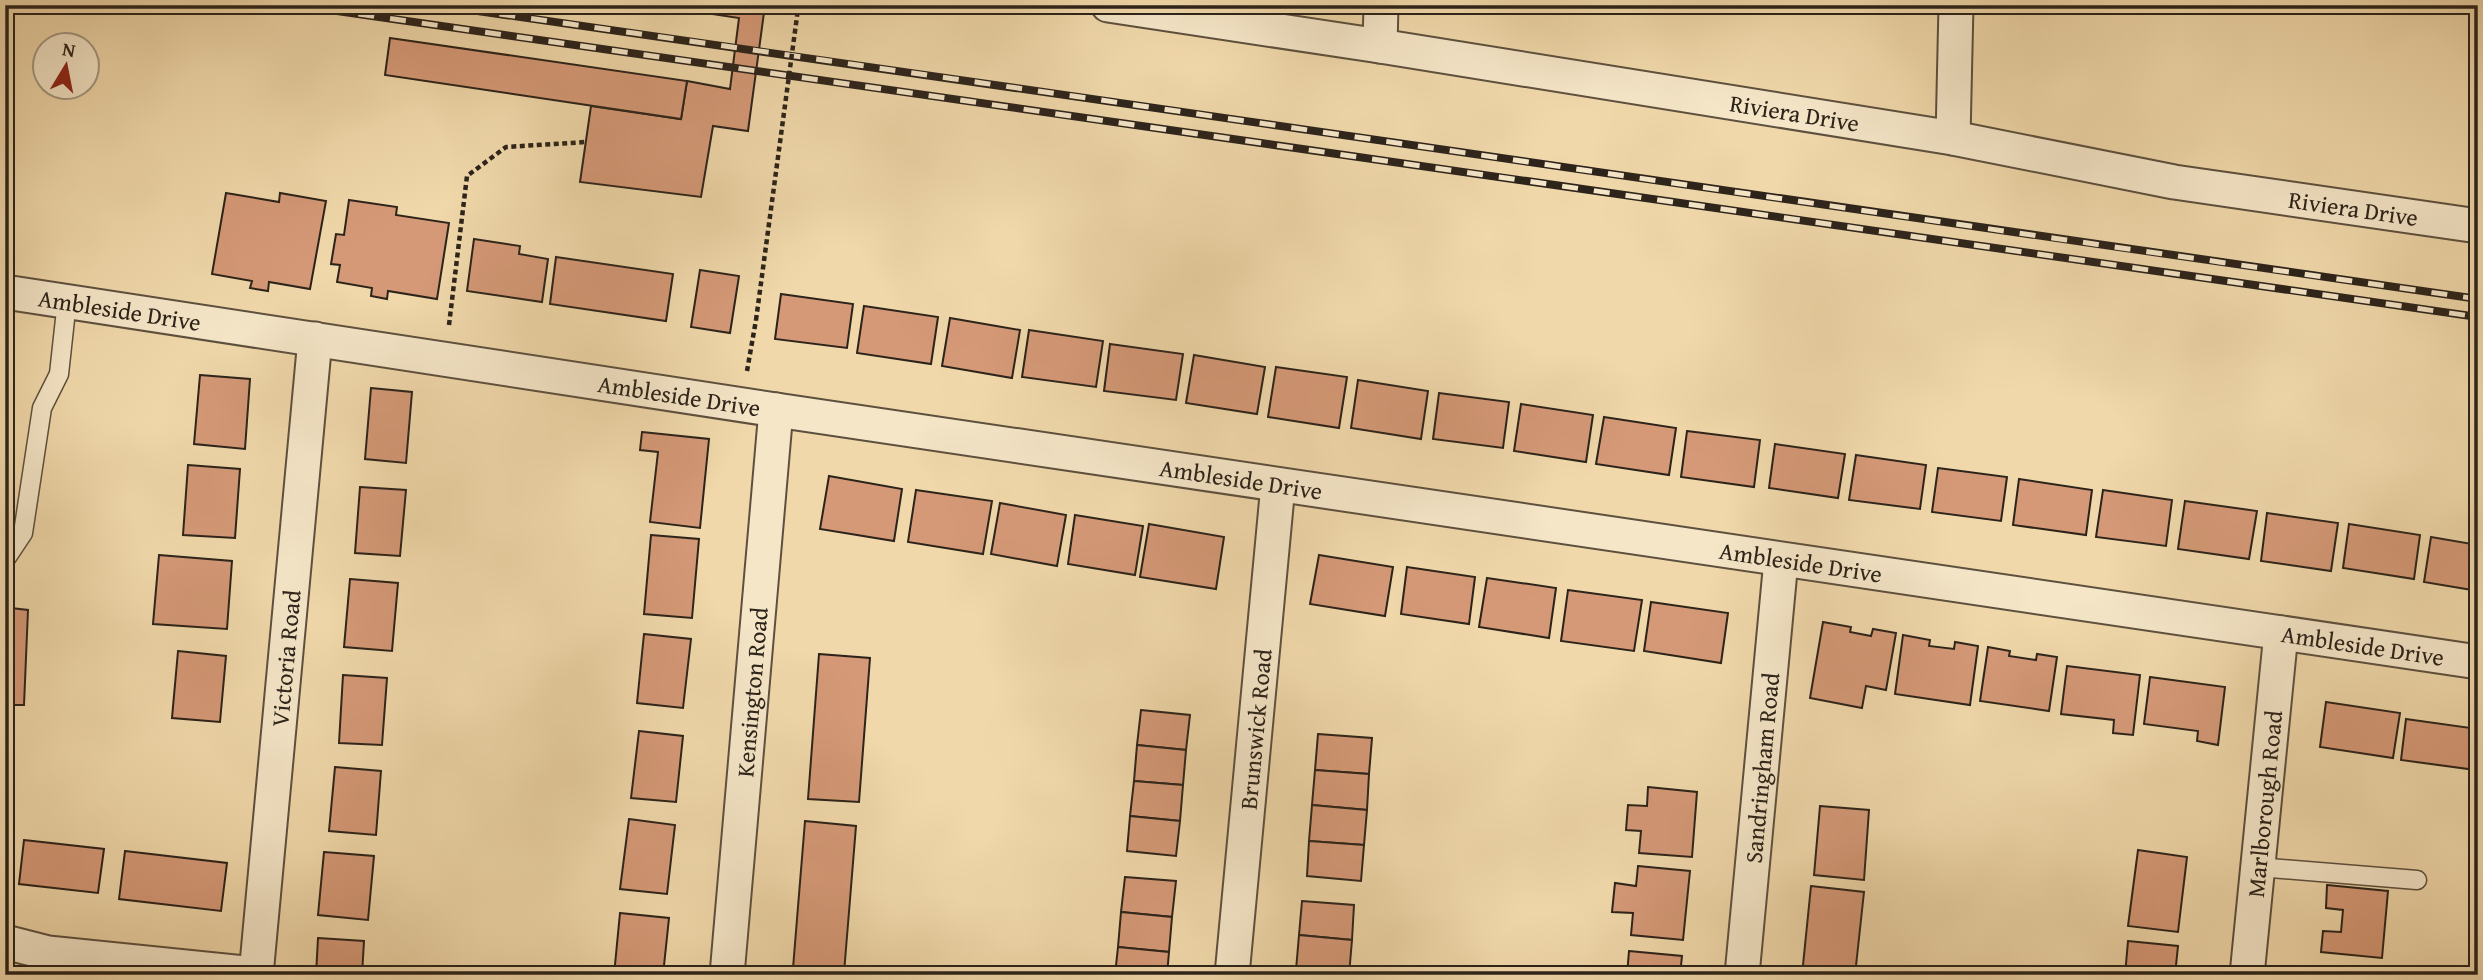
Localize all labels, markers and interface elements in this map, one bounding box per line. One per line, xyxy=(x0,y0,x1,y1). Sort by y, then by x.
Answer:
north arrow xyxy=(32,32,102,102)
text: N xyxy=(60,34,78,64)
street label: Riviera Drive xyxy=(1727,85,1862,140)
street label: Riviera Drive xyxy=(2286,181,2421,235)
street label: Ambleside Drive xyxy=(36,280,203,339)
street label: Ambleside Drive xyxy=(595,365,763,425)
street label: Ambleside Drive xyxy=(1157,450,1325,508)
street label: Ambleside Drive xyxy=(1717,532,1885,591)
street label: Victoria Road xyxy=(262,588,309,728)
street label: Kensington Road xyxy=(727,605,776,778)
street label: Ambleside Drive xyxy=(2279,616,2446,674)
street label: Brunswick Road xyxy=(1230,647,1280,811)
street label: Sandringham Road xyxy=(1735,671,1788,865)
street label: Marlborough Road xyxy=(2237,708,2291,899)

